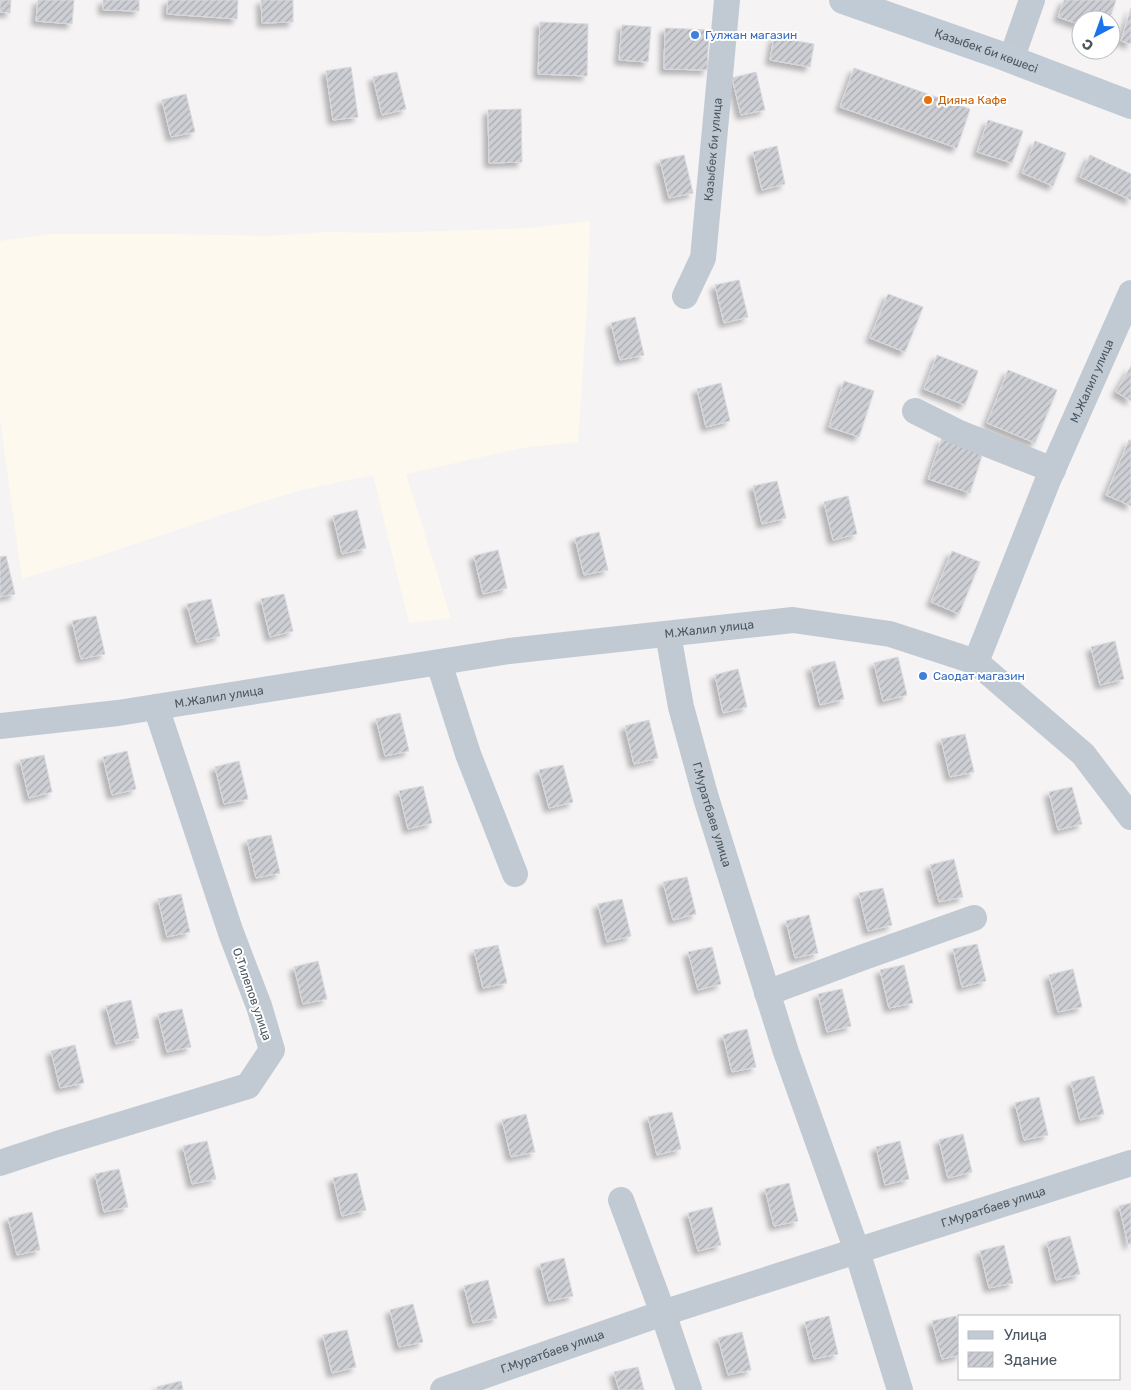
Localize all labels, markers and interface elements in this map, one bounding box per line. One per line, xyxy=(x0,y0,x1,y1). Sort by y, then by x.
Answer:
north arrow xyxy=(1071,10,1121,60)
street label: Қазыбек би көшесі xyxy=(933,26,1040,76)
place label: Гулжан магазин xyxy=(705,28,797,42)
marker: Гулжан магазин xyxy=(689,29,701,41)
text: С xyxy=(1078,35,1097,54)
place label: Дияна Кафе xyxy=(938,93,1007,107)
marker: Дияна Кафе xyxy=(922,94,934,106)
street label: Казыбек би улица xyxy=(701,97,725,202)
street label: М.Жалил улица xyxy=(1067,337,1117,425)
street label: М.Жалил улица xyxy=(664,617,755,641)
place label: Саодат магазин xyxy=(933,669,1025,683)
marker: Саодат магазин xyxy=(917,670,929,682)
street label: М.Жалил улица xyxy=(174,683,264,711)
street label: Г.Муратбаев улица xyxy=(689,761,734,869)
street label: О.Тилепов улица xyxy=(230,946,274,1042)
street label: Г.Муратбаев улица xyxy=(939,1184,1047,1230)
legend xyxy=(958,1315,1121,1380)
text: Улица xyxy=(1004,1326,1047,1344)
street label: Г.Муратбаев улица xyxy=(499,1327,606,1376)
text: Здание xyxy=(1004,1351,1057,1369)

